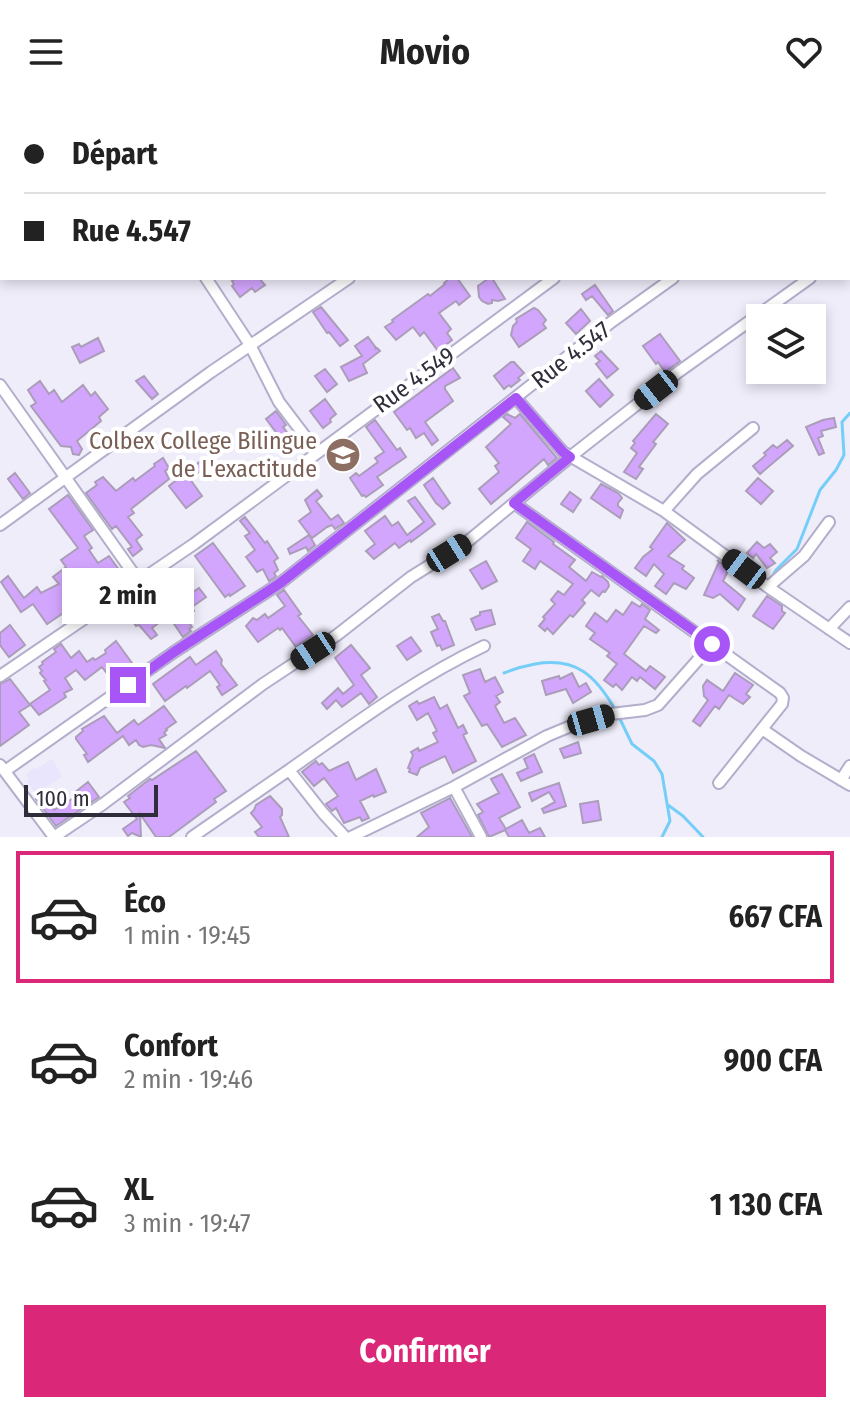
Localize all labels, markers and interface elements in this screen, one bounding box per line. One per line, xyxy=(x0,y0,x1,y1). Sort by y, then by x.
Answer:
icon: menu xyxy=(24,30,68,74)
text: Movio xyxy=(380,30,470,74)
icon: heart xyxy=(782,30,826,74)
text: Départ xyxy=(72,136,158,172)
text: Rue 4.547 xyxy=(72,213,191,249)
map controls xyxy=(746,304,826,384)
button: layers xyxy=(746,304,826,384)
street label: Rue 4.547 xyxy=(526,315,616,394)
street label: Rue 4.549 xyxy=(368,341,460,419)
car xyxy=(630,366,682,414)
place label: Colbex College Bilingue de L'exactitude xyxy=(89,427,317,483)
school or university icon: Colbex College Bilingue de L'exactitude xyxy=(324,436,362,474)
car xyxy=(422,530,476,576)
car xyxy=(718,545,770,593)
callout: 2 min xyxy=(62,569,194,625)
text: 2 min xyxy=(99,580,157,611)
route start xyxy=(694,626,730,662)
car xyxy=(286,628,340,674)
route end xyxy=(110,667,146,703)
car xyxy=(565,702,617,738)
scale bar xyxy=(24,781,158,817)
text: 100 m xyxy=(36,785,90,812)
icon: car xyxy=(28,881,100,953)
text: Éco xyxy=(124,884,166,920)
text: 667 CFA xyxy=(728,899,822,935)
text: 1 min · 19:45 xyxy=(124,920,251,951)
icon: car xyxy=(28,1025,100,1097)
text: Confort xyxy=(124,1028,218,1064)
text: 900 CFA xyxy=(724,1043,822,1079)
text: 2 min · 19:46 xyxy=(124,1064,253,1095)
icon: car xyxy=(28,1169,100,1241)
text: XL xyxy=(124,1172,154,1208)
text: 1 130 CFA xyxy=(710,1187,822,1223)
text: 3 min · 19:47 xyxy=(124,1208,251,1239)
button: Confirmer xyxy=(24,1305,826,1397)

